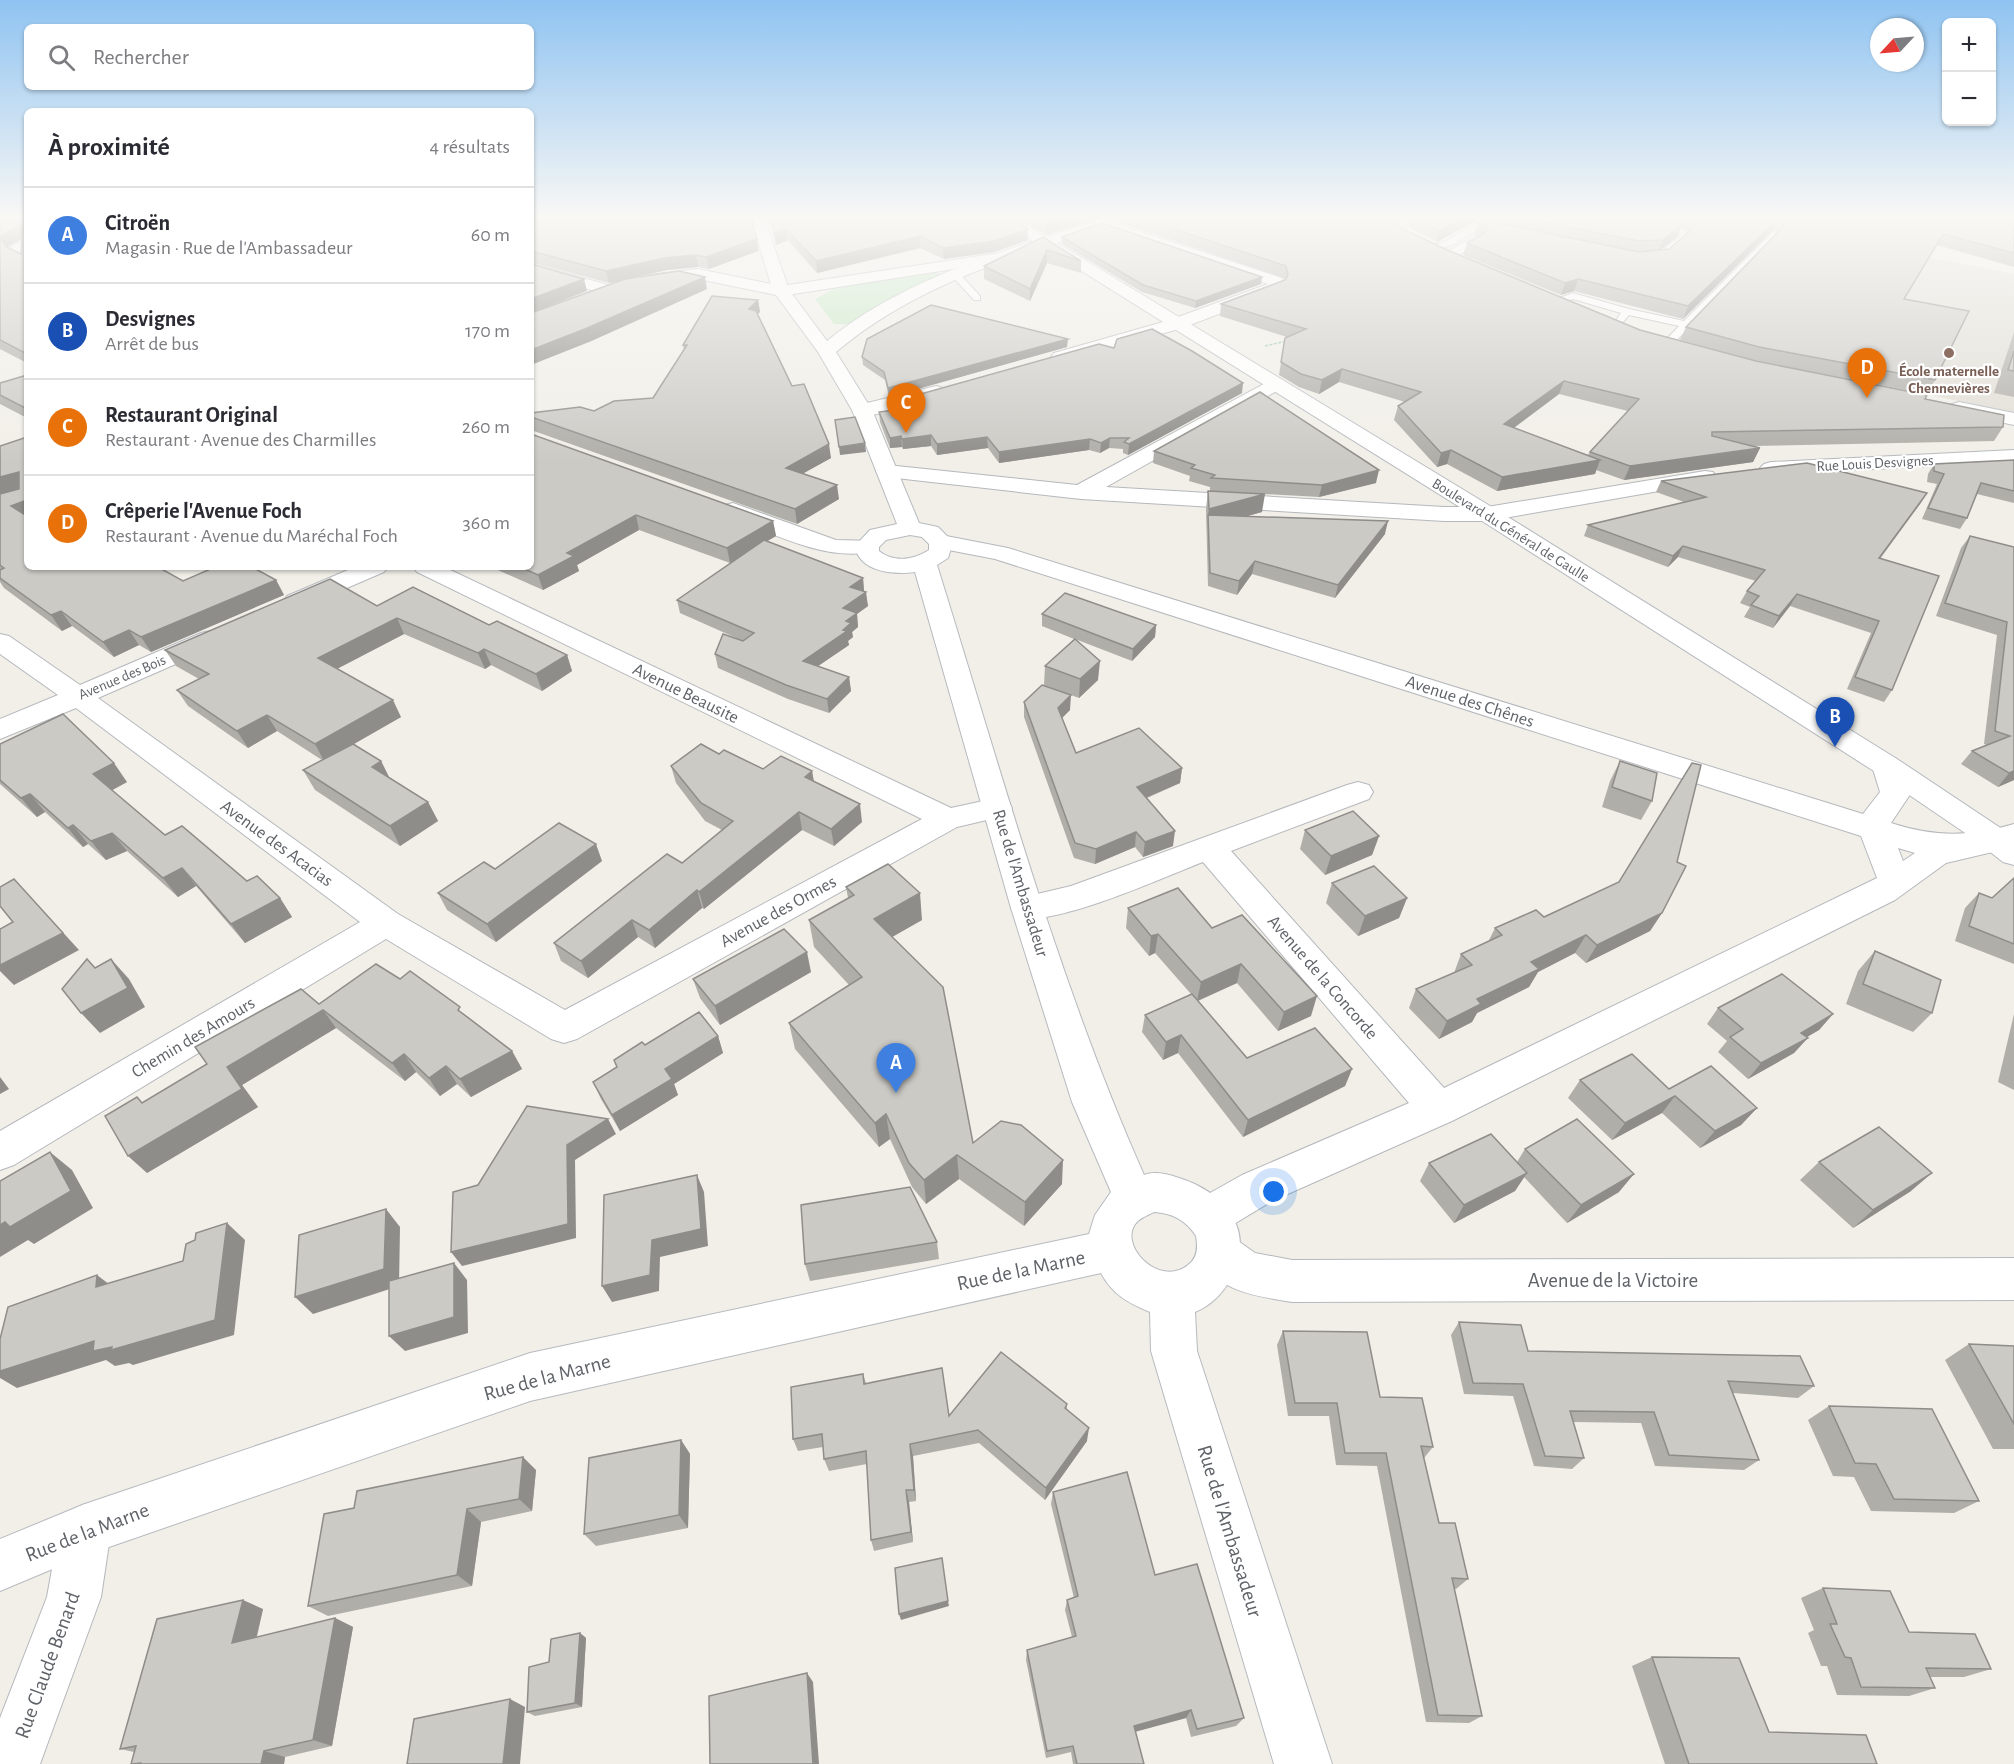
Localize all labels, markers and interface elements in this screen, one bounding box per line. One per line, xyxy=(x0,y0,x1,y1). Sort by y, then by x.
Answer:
north arrow xyxy=(1870,18,1924,72)
map controls xyxy=(1942,18,1996,126)
button: + xyxy=(1942,18,1996,72)
search box xyxy=(24,24,534,90)
icon: search xyxy=(45,41,78,74)
text: Rechercher xyxy=(93,46,189,68)
button: − xyxy=(1942,72,1996,126)
text: À proximité xyxy=(48,134,170,160)
text: 4 résultats xyxy=(429,137,510,157)
text: Citroën xyxy=(105,212,170,234)
text: A xyxy=(62,225,74,245)
text: 60 m xyxy=(471,225,510,245)
text: Magasin · Rue de l'Ambassadeur xyxy=(105,238,353,258)
text: Desvignes xyxy=(105,308,195,330)
text: B xyxy=(62,321,73,341)
text: 170 m xyxy=(465,321,510,341)
text: Arrêt de bus xyxy=(105,334,199,354)
marker: École maternelle Chennevières xyxy=(1942,346,1956,360)
pin: D xyxy=(1848,348,1886,398)
place label: École maternelle Chennevières xyxy=(1899,362,1999,396)
pin: C xyxy=(886,384,926,433)
text: Restaurant Original xyxy=(105,404,278,426)
text: C xyxy=(62,417,73,437)
text: 260 m xyxy=(462,417,510,437)
text: Restaurant · Avenue des Charmilles xyxy=(105,430,376,450)
street label: Rue Louis Desvignes xyxy=(1816,453,1934,474)
street label: Boulevard du Général de Gaulle xyxy=(1429,476,1592,585)
text: Crêperie l'Avenue Foch xyxy=(105,500,302,522)
text: D xyxy=(61,513,74,533)
text: 360 m xyxy=(463,513,510,533)
text: Restaurant · Avenue du Maréchal Foch xyxy=(105,526,398,546)
street label: Avenue des Bois xyxy=(76,652,168,703)
street label: Avenue Beausite xyxy=(630,660,741,727)
street label: Avenue des Chênes xyxy=(1403,673,1536,731)
pin: B xyxy=(1816,698,1854,747)
street label: Avenue des Acacias xyxy=(217,797,336,890)
street label: Rue de l'Ambassadeur xyxy=(989,807,1051,959)
street label: Avenue des Ormes xyxy=(718,873,839,951)
street label: Avenue de la Concorde xyxy=(1264,912,1381,1043)
street label: Chemin des Amours xyxy=(129,994,258,1082)
pin: A xyxy=(876,1044,916,1093)
your location xyxy=(1259,1177,1288,1206)
street label: Rue de la Marne xyxy=(955,1247,1087,1294)
street label: Avenue de la Victoire xyxy=(1528,1270,1698,1291)
street label: Rue de la Marne xyxy=(481,1350,613,1405)
street label: Rue de l'Ambassadeur xyxy=(1193,1443,1266,1620)
street label: Rue de la Marne xyxy=(22,1499,152,1566)
street label: Rue Claude Benard xyxy=(11,1589,84,1741)

